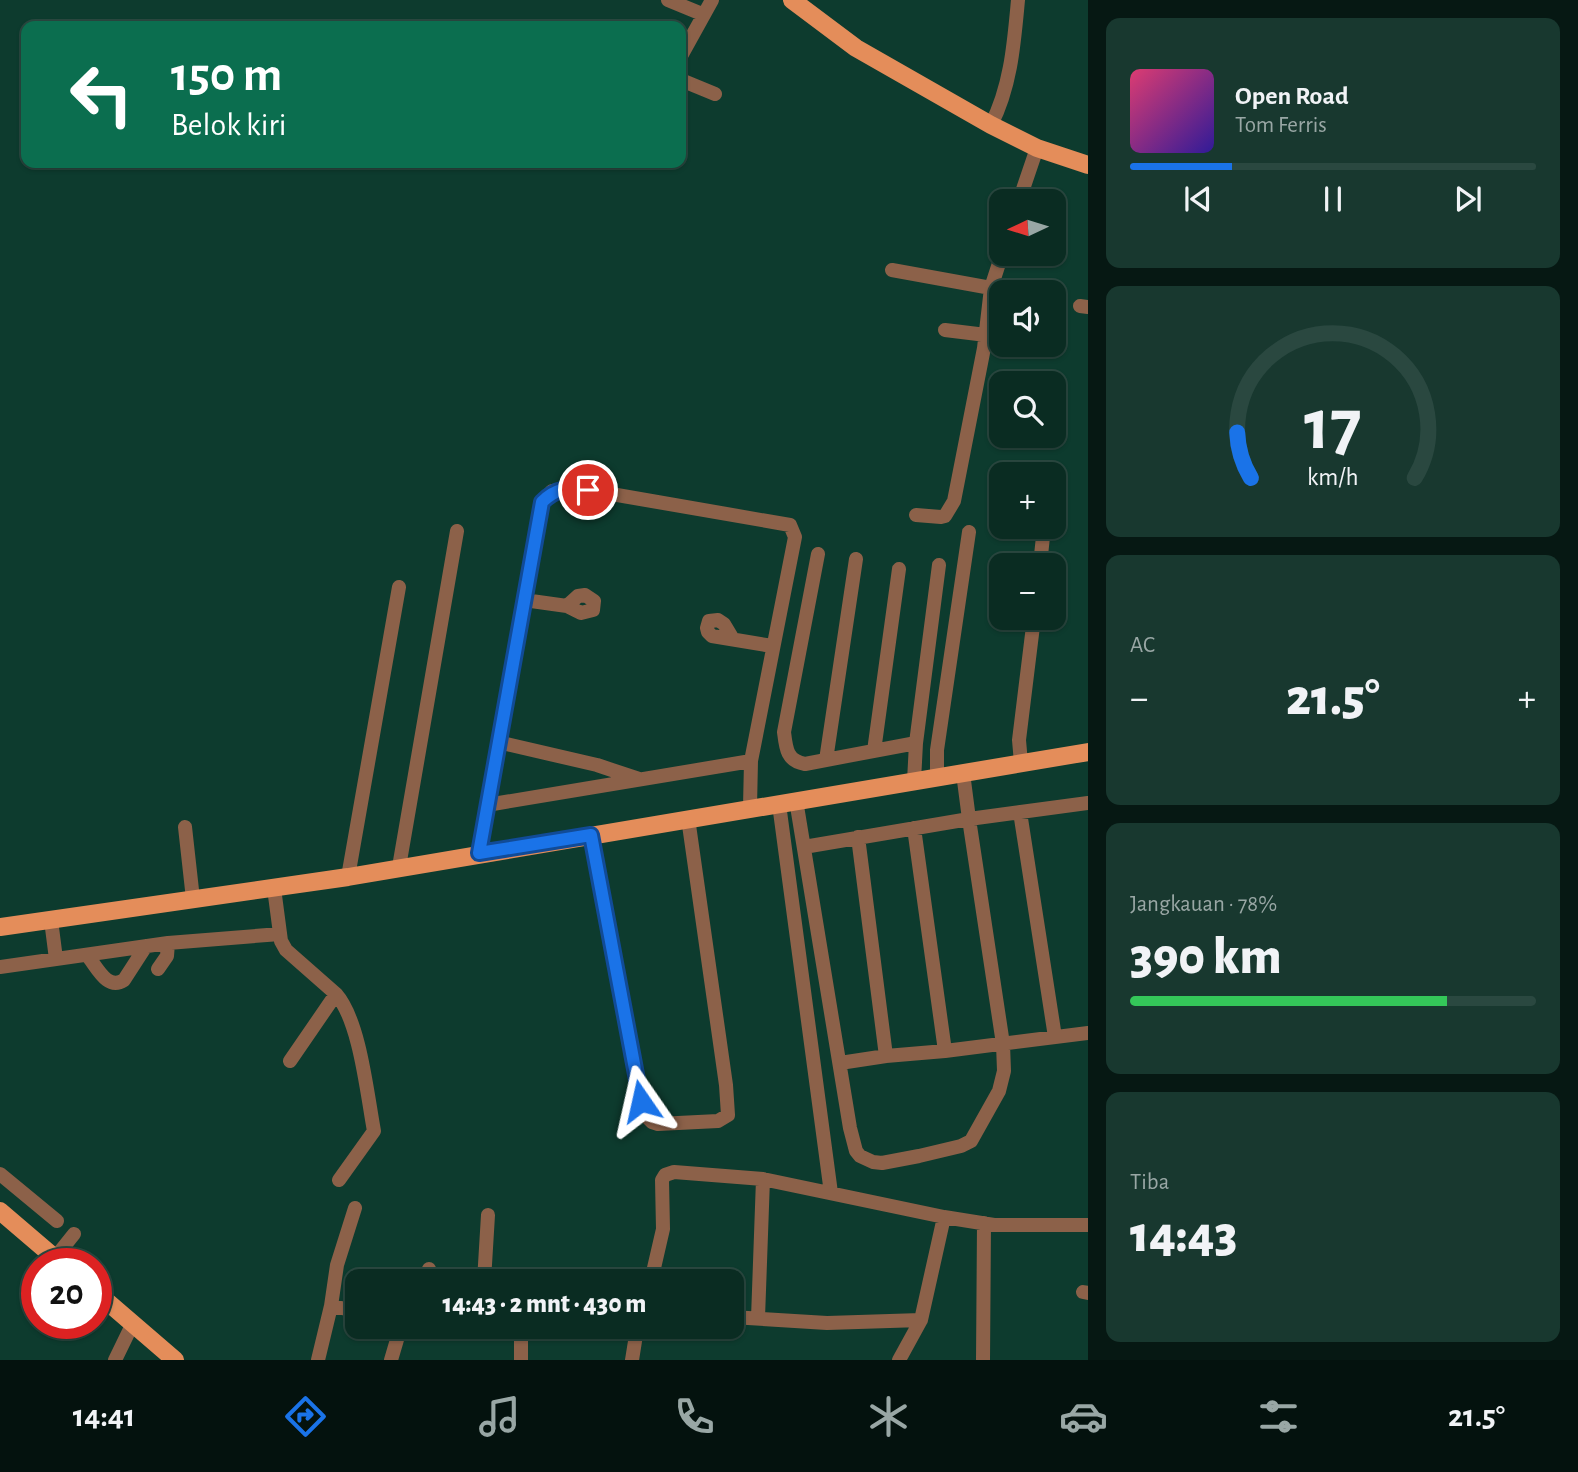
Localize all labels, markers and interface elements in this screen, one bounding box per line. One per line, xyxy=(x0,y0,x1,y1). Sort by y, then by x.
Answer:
icon: left xyxy=(56,49,147,140)
text: 150 m xyxy=(171,51,282,100)
text: Open Road xyxy=(1235,83,1349,109)
text: Belok kiri xyxy=(171,109,287,141)
text: Tom Ferris xyxy=(1235,114,1327,137)
icon: previous xyxy=(1179,180,1217,218)
icon: pause xyxy=(1314,180,1352,218)
icon: next xyxy=(1449,180,1487,218)
north arrow xyxy=(989,189,1066,266)
map controls xyxy=(989,189,1066,630)
button: sound xyxy=(989,280,1066,357)
button: search xyxy=(989,371,1066,448)
text: 17 xyxy=(1304,390,1362,463)
pin xyxy=(558,460,618,520)
button: + xyxy=(989,462,1066,539)
text: km/h xyxy=(1307,464,1359,489)
icon: arrive xyxy=(569,471,607,509)
button: − xyxy=(989,553,1066,630)
text: AC xyxy=(1130,634,1155,657)
text: 21.5° xyxy=(1286,672,1380,724)
text: − xyxy=(1130,680,1148,718)
text: + xyxy=(1518,680,1536,718)
text: Jangkauan · 78% xyxy=(1130,893,1277,916)
text: 390 km xyxy=(1130,931,1282,983)
position arrow xyxy=(604,1064,678,1138)
text: Tiba xyxy=(1130,1171,1169,1194)
text: 14:43 xyxy=(1130,1209,1237,1261)
speed limit sign: 20 xyxy=(21,1248,112,1339)
text: 14:43 · 2 mnt · 430 m xyxy=(443,1291,646,1317)
icon: directions xyxy=(281,1392,330,1441)
icon: music xyxy=(475,1392,524,1441)
icon: phone xyxy=(670,1392,719,1441)
icon: climate xyxy=(864,1392,913,1441)
icon: car xyxy=(1059,1392,1108,1441)
icon: filters xyxy=(1254,1392,1303,1441)
text: 14:41 xyxy=(73,1400,135,1432)
text: 21.5° xyxy=(1448,1400,1505,1432)

